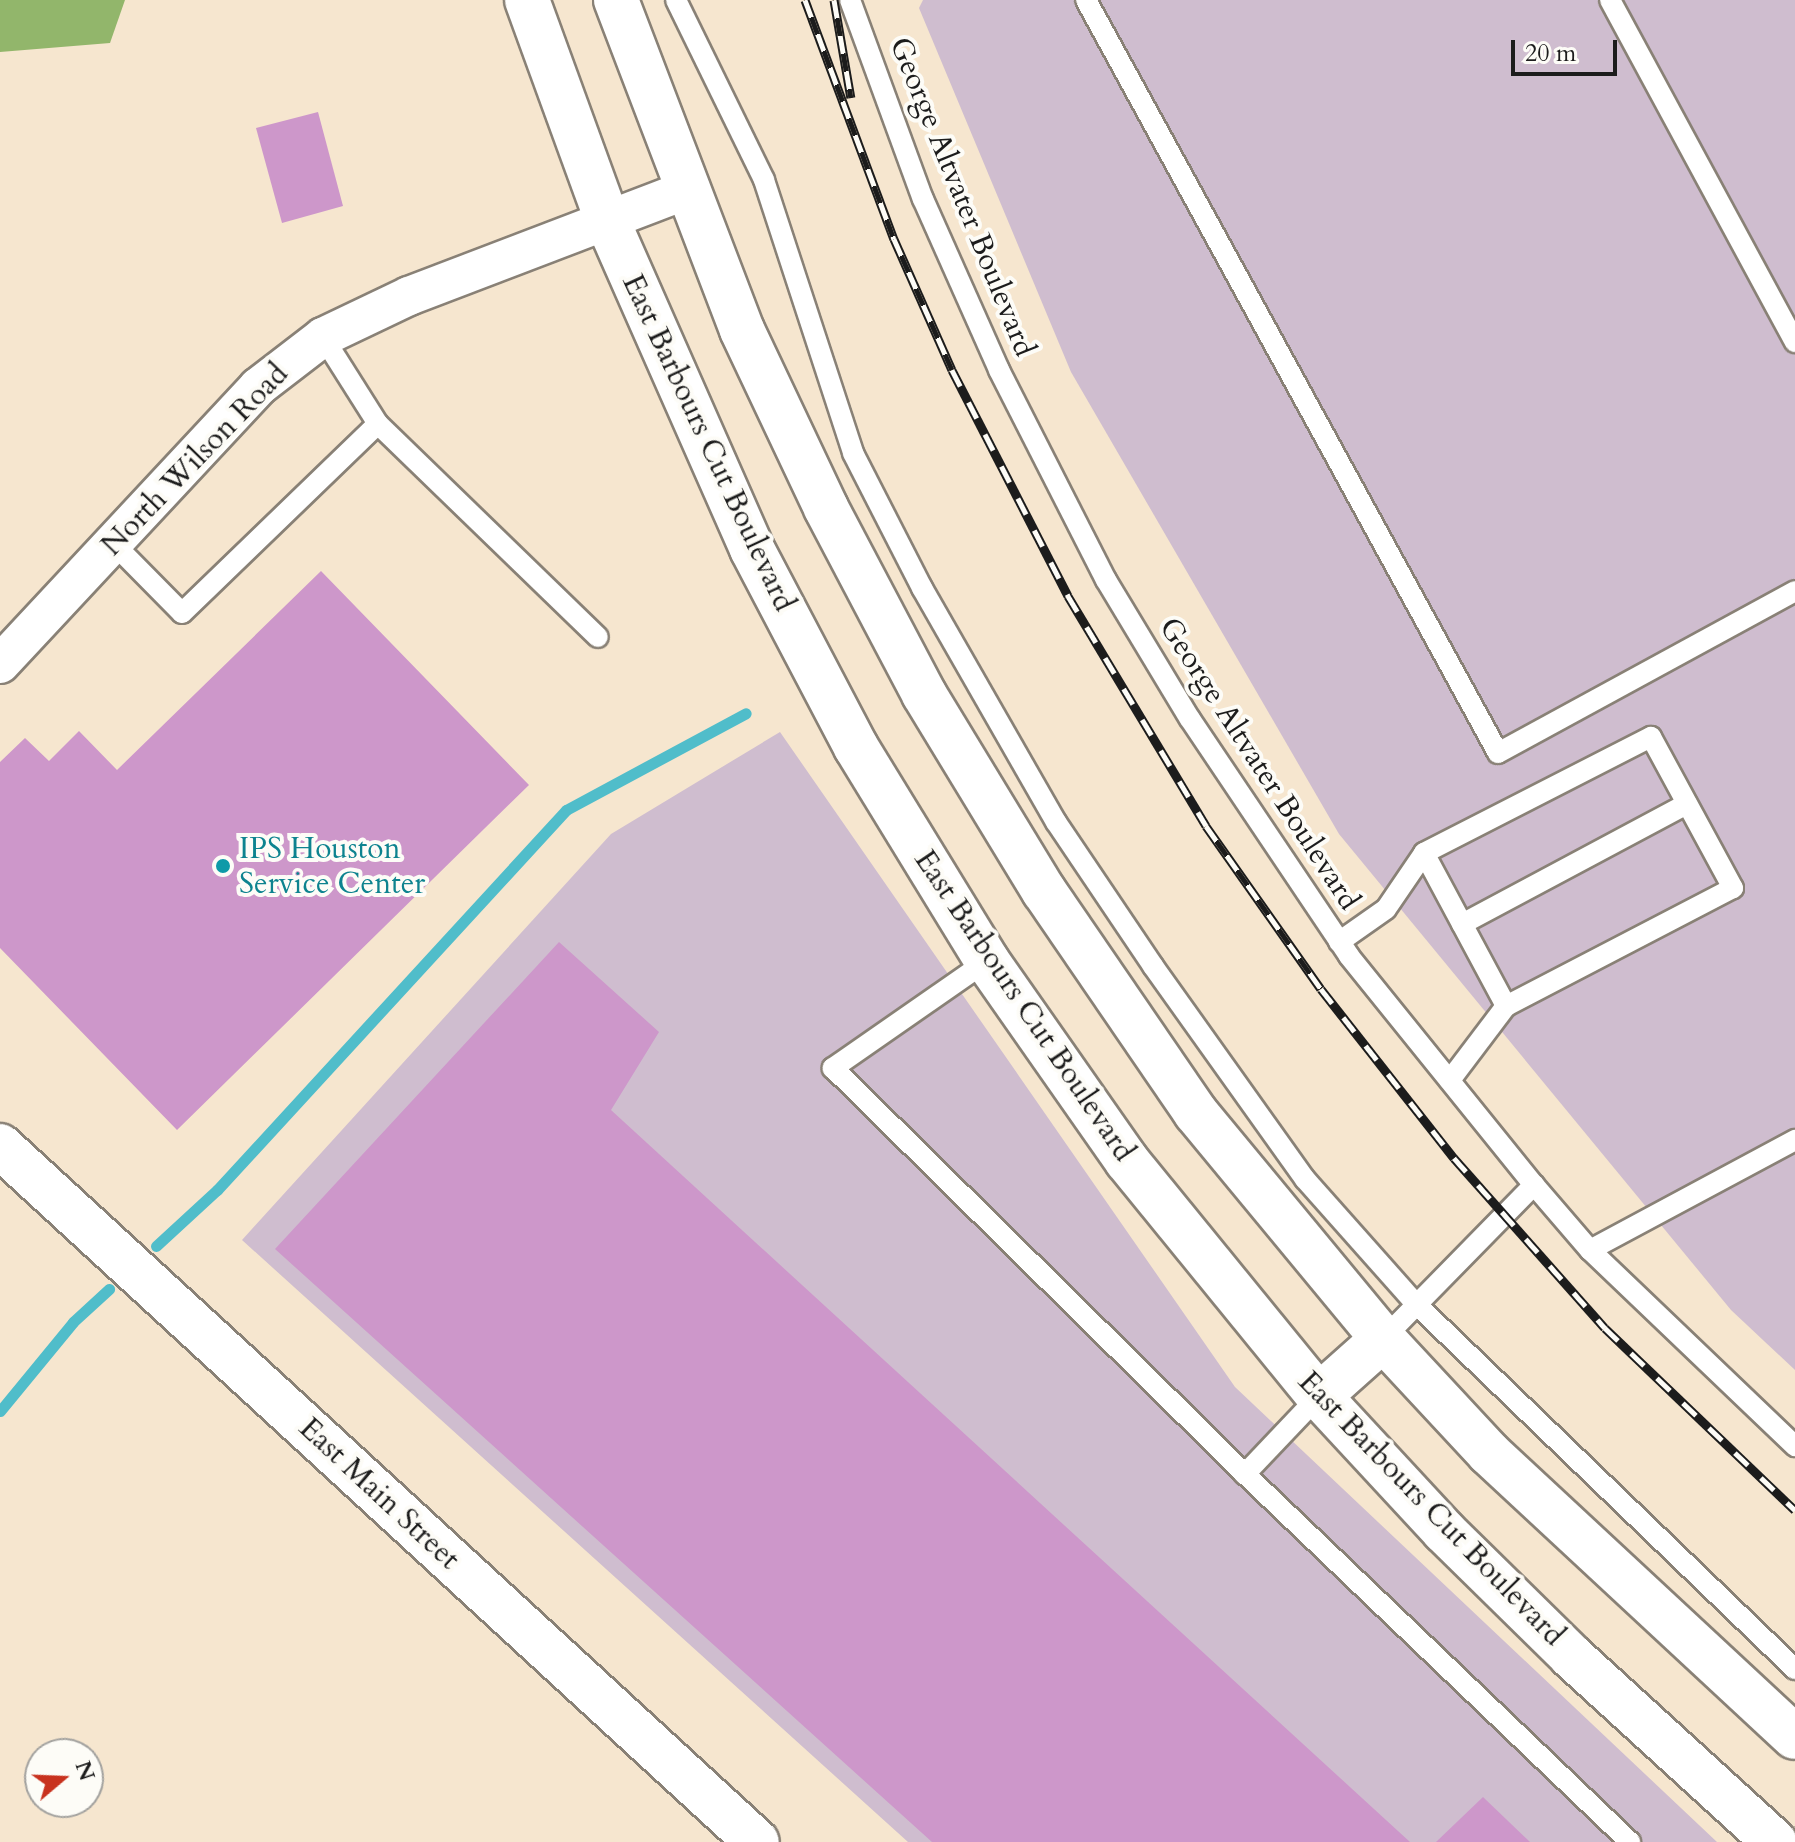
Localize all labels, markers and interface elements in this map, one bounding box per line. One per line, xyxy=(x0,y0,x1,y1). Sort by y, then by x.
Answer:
scale bar xyxy=(1515,24,1621,74)
street label: George Altvater Boulevard xyxy=(881,32,1043,362)
text: 20 m xyxy=(1525,37,1576,70)
street label: East Barbours Cut Boulevard xyxy=(614,269,802,617)
street label: North Wilson Road xyxy=(94,356,296,564)
street label: George Altvater Boulevard xyxy=(1151,611,1367,917)
place label: IPS Houston Service Center xyxy=(239,831,425,902)
street label: East Barbours Cut Boulevard xyxy=(906,844,1142,1168)
marker: IPS Houston Service Center xyxy=(214,857,232,875)
street label: East Barbours Cut Boulevard xyxy=(1290,1364,1572,1654)
street label: East Main Street xyxy=(291,1411,467,1577)
north arrow xyxy=(24,1738,104,1818)
text: N xyxy=(68,1757,102,1785)

